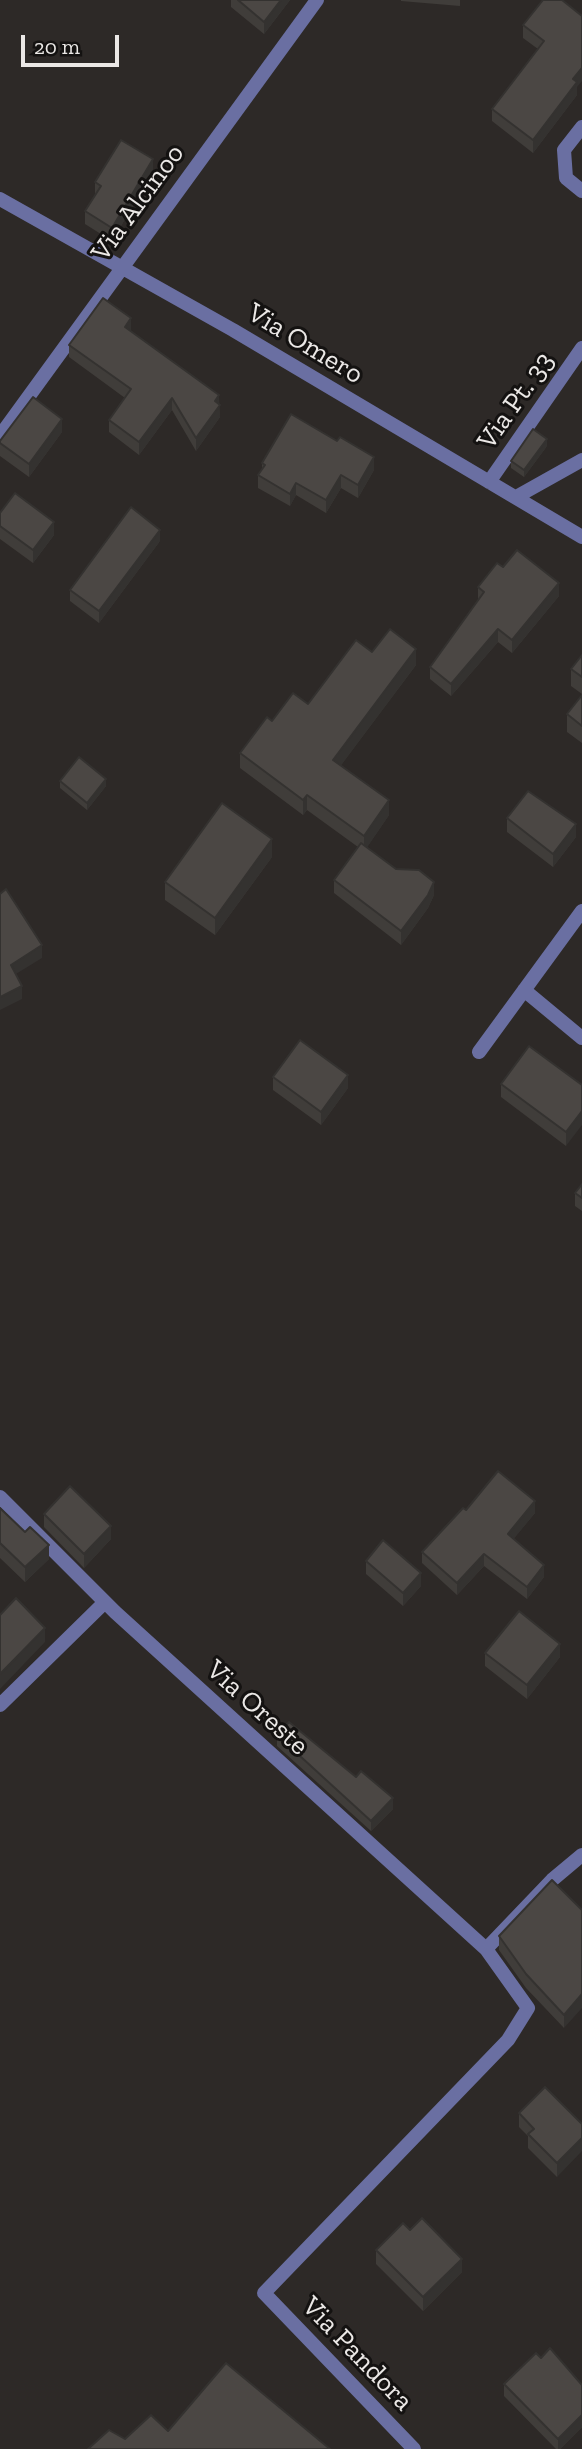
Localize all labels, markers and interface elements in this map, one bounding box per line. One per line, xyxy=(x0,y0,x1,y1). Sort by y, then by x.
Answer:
scale bar xyxy=(24,21,122,65)
text: 20 m xyxy=(34,34,80,59)
street label: Via Alcinoo xyxy=(84,138,192,268)
street label: Via Omero xyxy=(241,296,369,392)
street label: Via Pt. 33 xyxy=(470,346,562,456)
street label: Via Oreste xyxy=(199,1653,315,1763)
street label: Via Pandora xyxy=(294,2290,420,2418)

